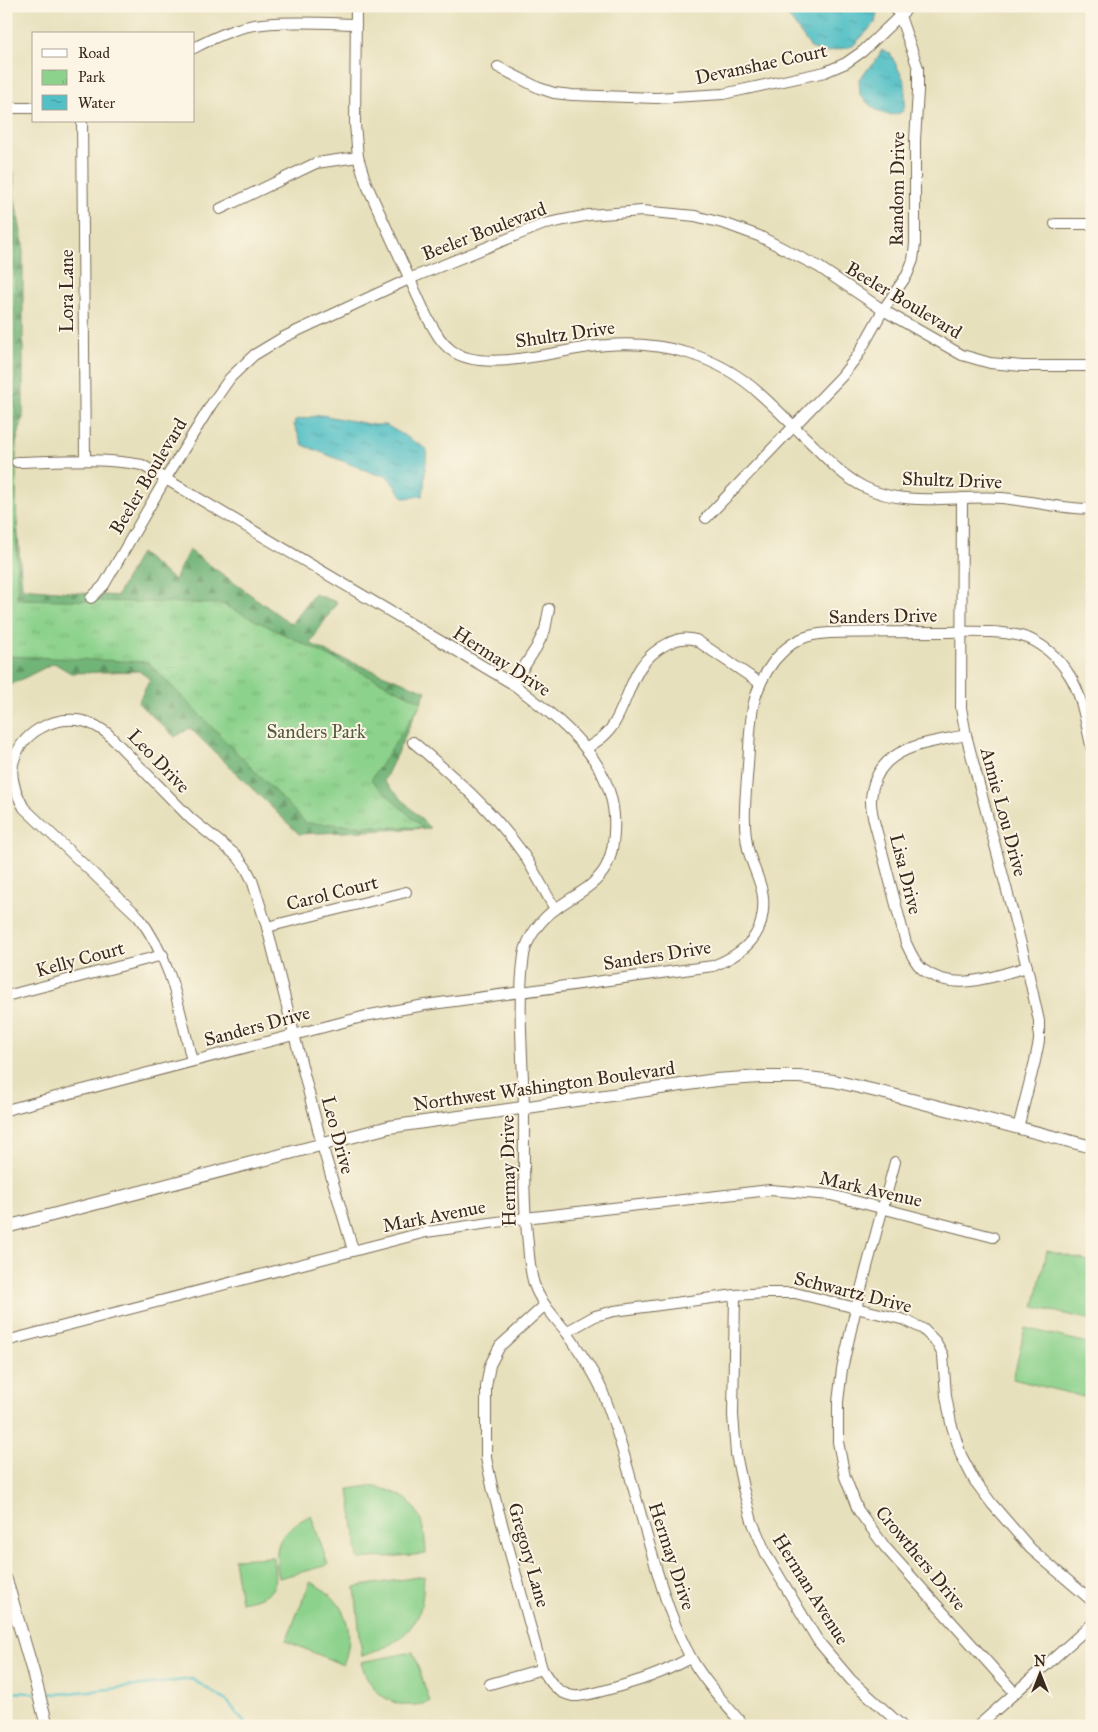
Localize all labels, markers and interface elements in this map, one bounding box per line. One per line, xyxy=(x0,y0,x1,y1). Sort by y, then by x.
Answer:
legend xyxy=(32,32,195,122)
street label: Devanshae Court xyxy=(693,39,829,89)
text: Road xyxy=(78,44,110,62)
text: Park xyxy=(78,68,105,86)
text: Water xyxy=(78,94,115,112)
street label: Random Drive xyxy=(884,131,910,247)
street label: Beeler Boulevard xyxy=(418,197,550,265)
street label: Lora Lane xyxy=(55,249,78,333)
street label: Beeler Boulevard xyxy=(842,256,967,344)
street label: Shultz Drive xyxy=(514,316,616,352)
street label: Beeler Boulevard xyxy=(104,413,192,538)
street label: Shultz Drive xyxy=(902,467,1003,493)
street label: Sanders Drive xyxy=(828,604,938,628)
street label: Hermay Drive xyxy=(449,621,555,701)
park label: Sanders Park xyxy=(266,720,366,743)
street label: Leo Drive xyxy=(123,724,195,798)
street label: Annie Lou Drive xyxy=(975,744,1032,879)
street label: Lisa Drive xyxy=(885,831,927,917)
street label: Carol Court xyxy=(284,870,380,915)
street label: Sanders Drive xyxy=(601,935,713,975)
street label: Kelly Court xyxy=(33,936,127,982)
street label: Sanders Drive xyxy=(201,1001,313,1051)
street label: Northwest Washington Boulevard xyxy=(411,1056,677,1117)
street label: Leo Drive xyxy=(317,1094,359,1177)
street label: Hermay Drive xyxy=(496,1115,520,1227)
street label: Mark Avenue xyxy=(817,1166,925,1212)
street label: Mark Avenue xyxy=(380,1195,488,1237)
street label: Schwartz Drive xyxy=(792,1266,914,1318)
street label: Hermay Drive xyxy=(644,1499,700,1613)
street label: Gregory Lane xyxy=(502,1500,555,1610)
street label: Crowthers Drive xyxy=(871,1501,971,1615)
street label: Herman Avenue xyxy=(768,1529,854,1649)
north arrow xyxy=(1016,1650,1066,1700)
text: N xyxy=(1034,1653,1046,1670)

